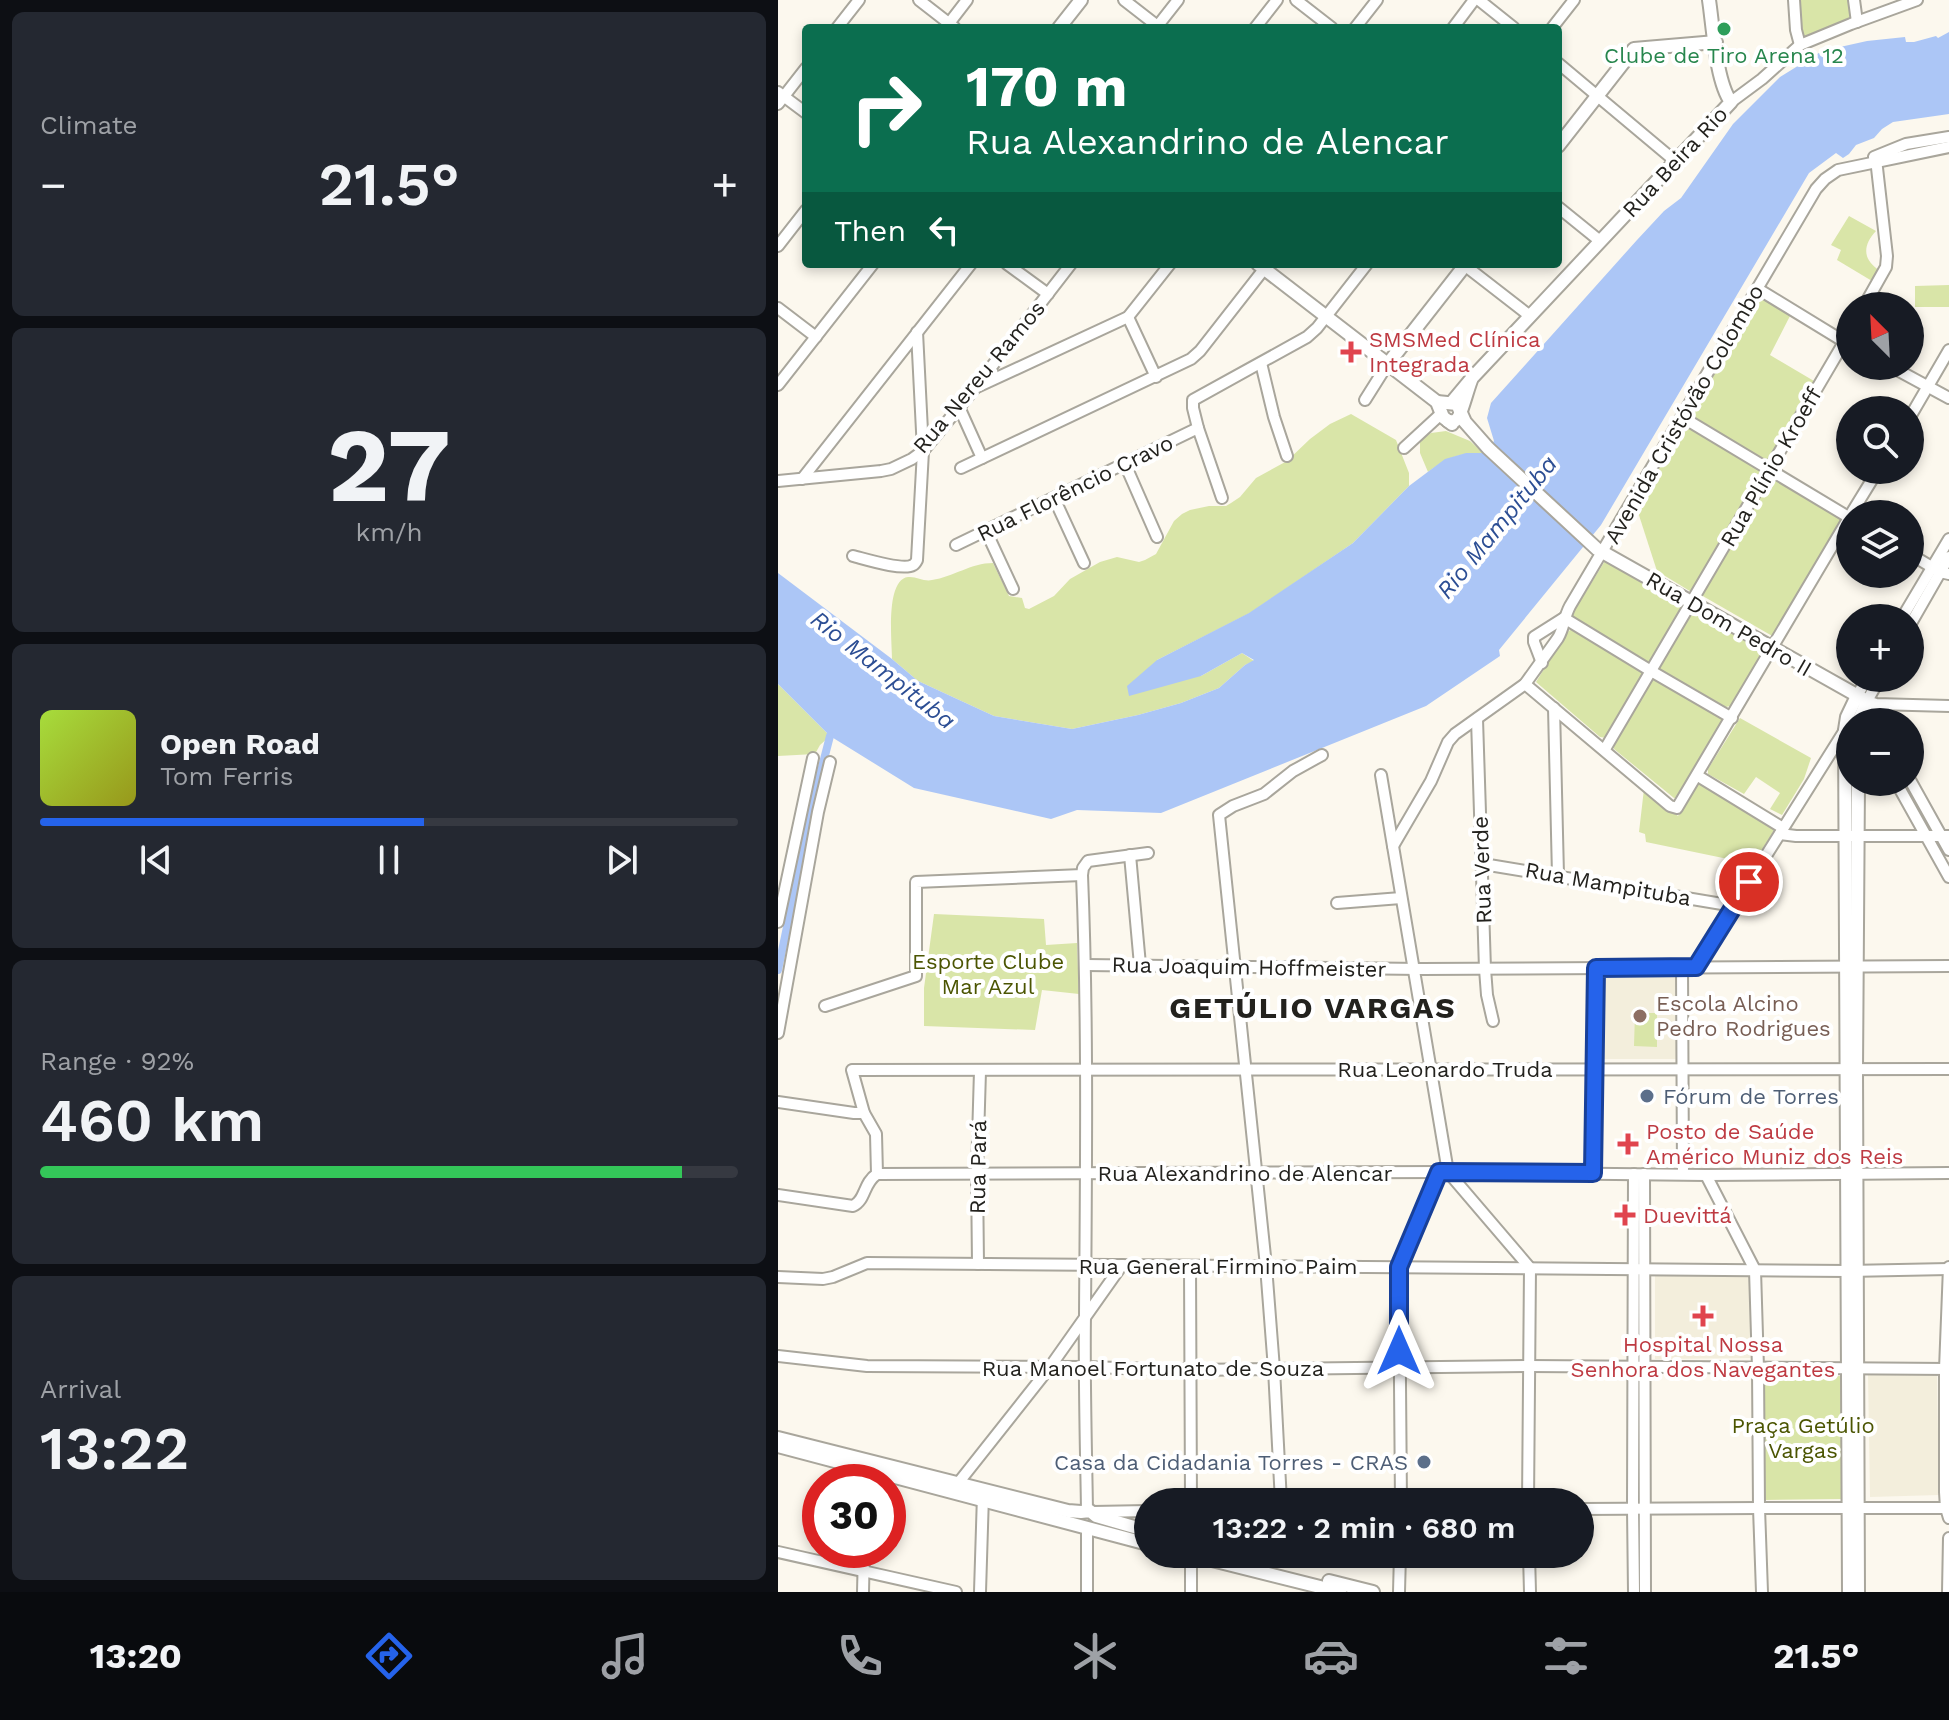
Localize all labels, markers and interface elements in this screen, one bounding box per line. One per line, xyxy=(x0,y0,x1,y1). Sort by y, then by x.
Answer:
marker: Clube de Tiro Arena 12 xyxy=(1715,20,1733,38)
place label: Clube de Tiro Arena 12 xyxy=(1604,43,1844,68)
text: 170 m xyxy=(966,54,1128,120)
icon: right xyxy=(834,56,938,160)
street label: Rua Beira Rio xyxy=(1617,102,1733,222)
text: Climate xyxy=(40,110,138,140)
text: Rua Alexandrino de Alencar xyxy=(966,121,1449,163)
text: 21.5° xyxy=(318,149,460,220)
text: − xyxy=(40,159,67,211)
text: + xyxy=(711,159,738,211)
icon: left xyxy=(922,208,966,252)
text: Then xyxy=(834,213,906,248)
street label: Avenida Cristóvão Colombo xyxy=(1599,280,1769,548)
north arrow xyxy=(1836,292,1924,380)
map controls xyxy=(1836,292,1924,796)
street label: Rua Nereu Ramos xyxy=(908,296,1050,458)
place label: SMSMed Clínica Integrada xyxy=(1369,327,1541,377)
marker: SMSMed Clínica Integrada xyxy=(1340,341,1362,363)
street label: Rua Plínio Kroeff xyxy=(1715,382,1827,551)
button: search xyxy=(1836,396,1924,484)
text: 27 xyxy=(327,404,451,526)
street label: Rua Florêncio Cravo xyxy=(973,430,1177,546)
water label: Rio Mampituba xyxy=(1431,450,1563,604)
button: layers xyxy=(1836,500,1924,588)
text: km/h xyxy=(356,517,422,547)
street label: Rua Dom Pedro II xyxy=(1642,566,1816,682)
button: + xyxy=(1836,604,1924,692)
water label: Rio Mampituba xyxy=(805,605,961,735)
button: − xyxy=(1836,708,1924,796)
text: Open Road xyxy=(160,726,320,761)
text: Tom Ferris xyxy=(160,761,293,791)
street label: Rua Verde xyxy=(1468,816,1496,924)
icon: previous xyxy=(134,838,178,882)
icon: pause xyxy=(367,838,411,882)
icon: next xyxy=(600,838,644,882)
pin xyxy=(1715,848,1783,916)
street label: Rua Mampituba xyxy=(1523,857,1693,911)
icon: arrive xyxy=(1727,860,1771,904)
park label: Esporte Clube Mar Azul xyxy=(912,949,1064,999)
street label: Rua Joaquim Hoffmeister xyxy=(1111,952,1387,982)
district label: GETÚLIO VARGAS xyxy=(1169,990,1457,1025)
place label: Escola Alcino Pedro Rodrigues xyxy=(1656,991,1831,1041)
marker: Escola Alcino Pedro Rodrigues xyxy=(1631,1007,1649,1025)
text: Range · 92% xyxy=(40,1046,194,1076)
street label: Rua Leonardo Truda xyxy=(1337,1057,1553,1082)
place label: Fórum de Torres xyxy=(1663,1084,1839,1109)
text: 460 km xyxy=(40,1085,264,1156)
marker: Fórum de Torres xyxy=(1638,1087,1656,1105)
place label: Posto de Saúde Américo Muniz dos Reis xyxy=(1646,1119,1903,1169)
street label: Rua Pará xyxy=(965,1120,991,1214)
marker: Posto de Saúde Américo Muniz dos Reis xyxy=(1617,1133,1639,1155)
street label: Rua Alexandrino de Alencar xyxy=(1098,1161,1393,1186)
place label: Duevittá xyxy=(1643,1203,1732,1228)
marker: Duevittá xyxy=(1614,1204,1636,1226)
street label: Rua General Firmino Paim xyxy=(1078,1254,1358,1279)
marker: Hospital Nossa Senhora dos Navegantes xyxy=(1692,1305,1714,1327)
position arrow xyxy=(1357,1309,1441,1393)
place label: Hospital Nossa Senhora dos Navegantes xyxy=(1571,1332,1835,1382)
street label: Rua Manoel Fortunato de Souza xyxy=(982,1356,1324,1381)
text: Arrival xyxy=(40,1374,121,1404)
text: 13:22 xyxy=(40,1413,189,1484)
park label: Praça Getúlio Vargas xyxy=(1731,1413,1875,1463)
place label: Casa da Cidadania Torres - CRAS xyxy=(1054,1450,1408,1475)
marker: Casa da Cidadania Torres - CRAS xyxy=(1415,1453,1433,1471)
speed limit sign: 30 xyxy=(802,1464,906,1568)
text: 13:22 · 2 min · 680 m xyxy=(1213,1510,1515,1545)
icon: directions xyxy=(361,1628,417,1684)
icon: music xyxy=(597,1628,653,1684)
icon: phone xyxy=(832,1628,888,1684)
icon: climate xyxy=(1067,1628,1123,1684)
icon: car xyxy=(1303,1628,1359,1684)
icon: filters xyxy=(1538,1628,1594,1684)
text: 13:20 xyxy=(90,1635,182,1677)
text: 21.5° xyxy=(1773,1635,1859,1677)

